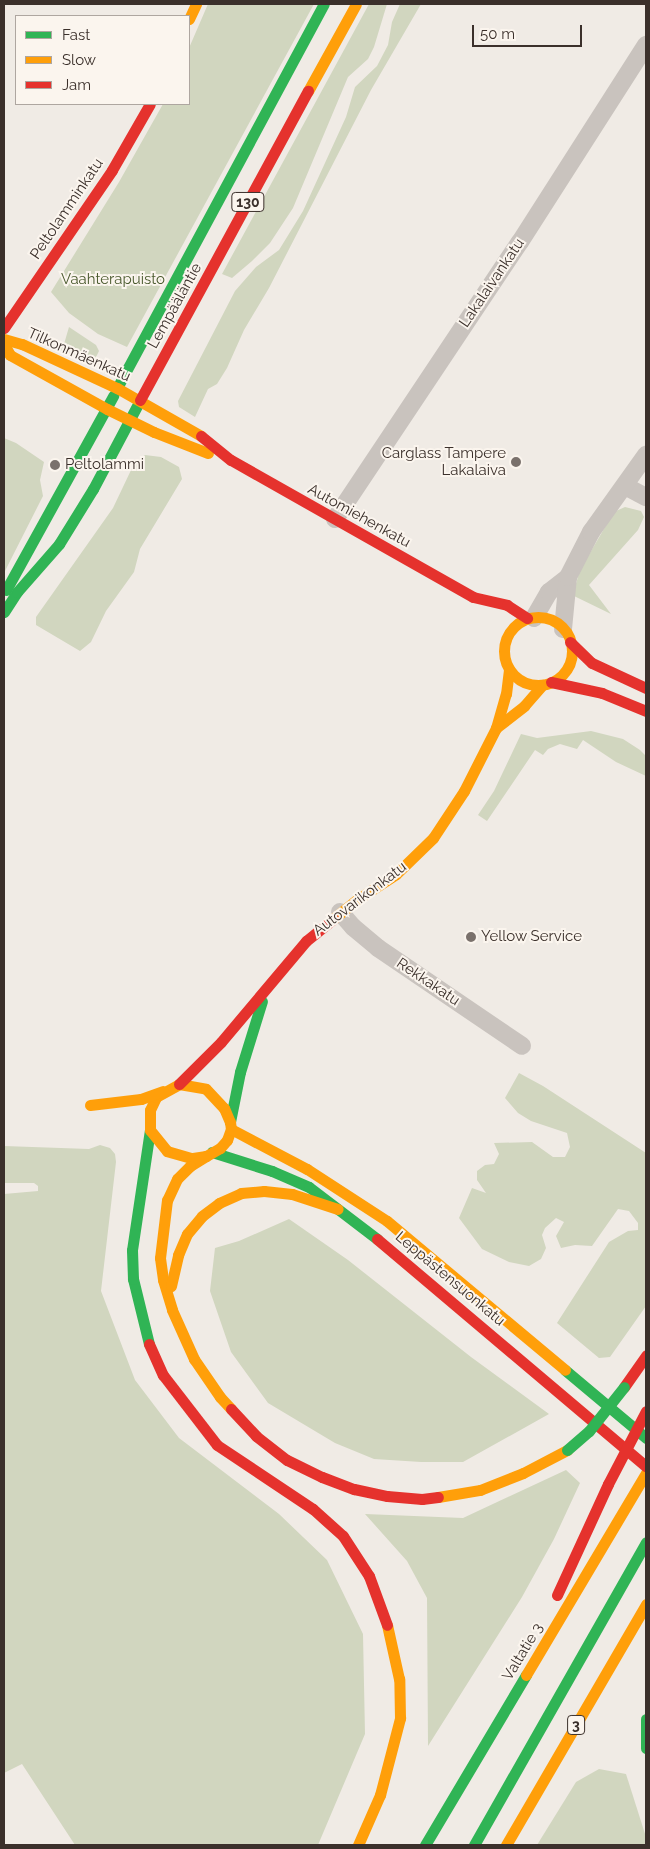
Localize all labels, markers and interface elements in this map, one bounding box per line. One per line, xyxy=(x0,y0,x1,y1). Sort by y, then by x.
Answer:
legend xyxy=(15,15,190,105)
scale bar xyxy=(475,15,585,47)
text: 50 m xyxy=(480,25,515,43)
text: Fast xyxy=(62,26,90,44)
text: Slow xyxy=(62,51,96,69)
text: Jam xyxy=(62,76,91,94)
street label: Peltolamminkatu xyxy=(27,155,107,263)
road number: 130 xyxy=(230,190,266,213)
street label: Lakalaivankatu xyxy=(456,235,528,331)
street label: Lempääläntie xyxy=(144,260,206,352)
park label: Vaahterapuisto xyxy=(61,271,165,289)
street label: Tilkonmäenkatu xyxy=(25,324,133,386)
place label: Carglass Tampere Lakalaiva xyxy=(381,444,506,479)
place label: Peltolammi xyxy=(65,456,144,474)
marker: Carglass Tampere Lakalaiva xyxy=(510,456,522,468)
marker: Peltolammi xyxy=(49,459,61,471)
street label: Automiehenkatu xyxy=(304,480,414,552)
street label: Autovarikonkatu xyxy=(310,858,410,940)
place label: Yellow Service xyxy=(481,928,582,946)
marker: Yellow Service xyxy=(465,931,477,943)
street label: Rekkakatu xyxy=(393,954,463,1010)
street label: Leppästensuonkatu xyxy=(392,1228,508,1330)
street label: Valtatie 3 xyxy=(499,1620,547,1684)
road number: 3 xyxy=(566,1714,586,1736)

